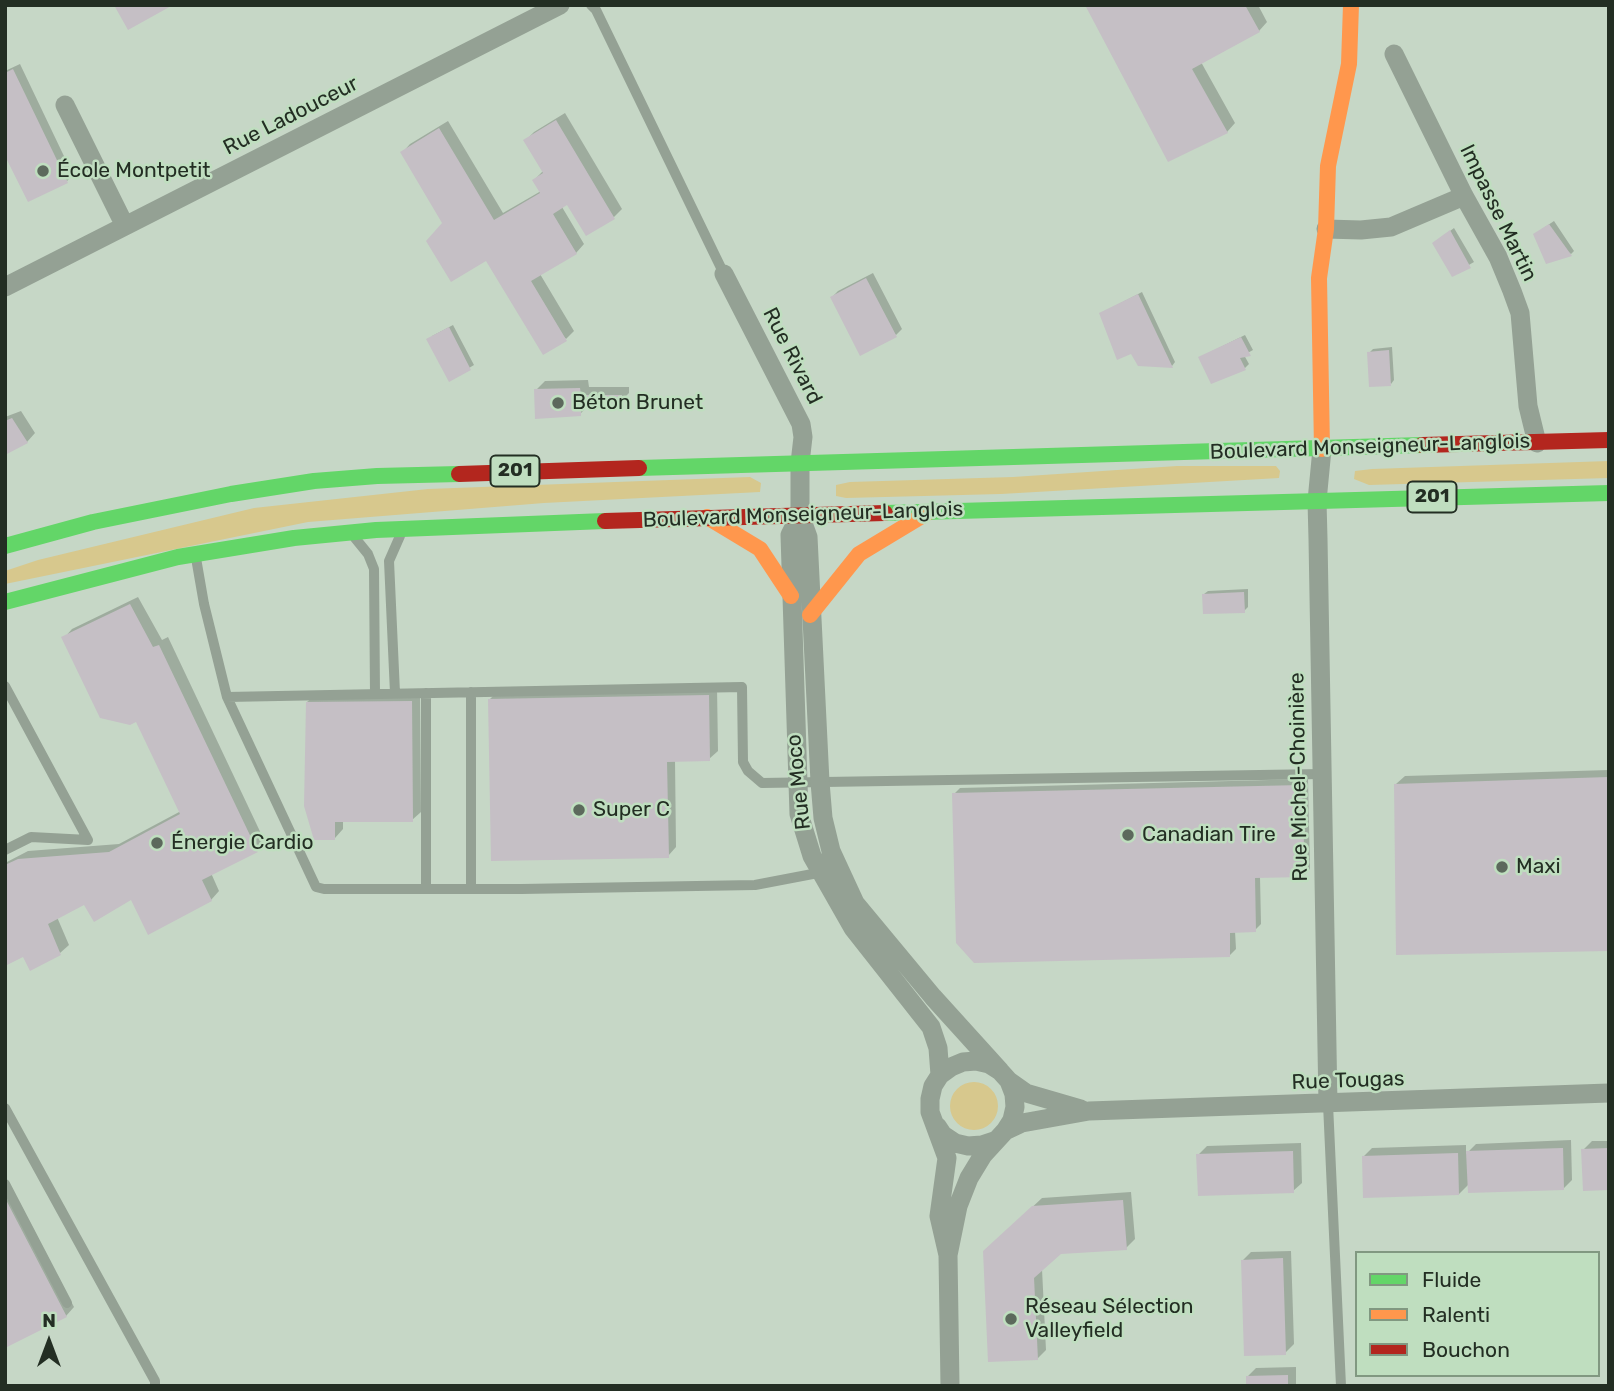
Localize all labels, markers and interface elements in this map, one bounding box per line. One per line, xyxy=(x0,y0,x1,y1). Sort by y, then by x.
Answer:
street label: Rue Ladouceur xyxy=(219,71,363,161)
street label: Impasse Martin xyxy=(1454,140,1542,286)
place label: École Montpetit xyxy=(57,158,210,184)
marker: École Montpetit xyxy=(35,163,51,179)
street label: Rue Rivard xyxy=(757,303,827,409)
place label: Béton Brunet xyxy=(572,390,703,416)
marker: Béton Brunet xyxy=(550,395,566,411)
street label: Boulevard Monseigneur-Langlois xyxy=(1209,429,1531,465)
road number: 201 xyxy=(490,456,540,486)
road number: 201 xyxy=(1408,482,1456,512)
street label: Boulevard Monseigneur-Langlois xyxy=(642,497,964,533)
street label: Rue Michel-Choinière xyxy=(1285,672,1313,882)
street label: Rue Moco xyxy=(781,733,817,831)
place label: Super C xyxy=(593,797,670,823)
marker: Super C xyxy=(571,802,587,818)
place label: Canadian Tire xyxy=(1142,822,1276,848)
marker: Canadian Tire xyxy=(1120,827,1136,843)
place label: Énergie Cardio xyxy=(171,830,313,856)
marker: Énergie Cardio xyxy=(149,835,165,851)
place label: Maxi xyxy=(1516,854,1561,880)
marker: Maxi xyxy=(1494,859,1510,875)
street label: Rue Tougas xyxy=(1291,1066,1405,1096)
legend xyxy=(1355,1251,1600,1377)
text: Fluide xyxy=(1422,1267,1481,1292)
place label: Réseau Sélection Valleyfield xyxy=(1025,1294,1194,1344)
text: Ralenti xyxy=(1422,1302,1490,1327)
north arrow xyxy=(14,1307,84,1377)
text: N xyxy=(42,1309,56,1332)
marker: Réseau Sélection Valleyfield xyxy=(1003,1311,1019,1327)
text: Bouchon xyxy=(1422,1337,1510,1362)

